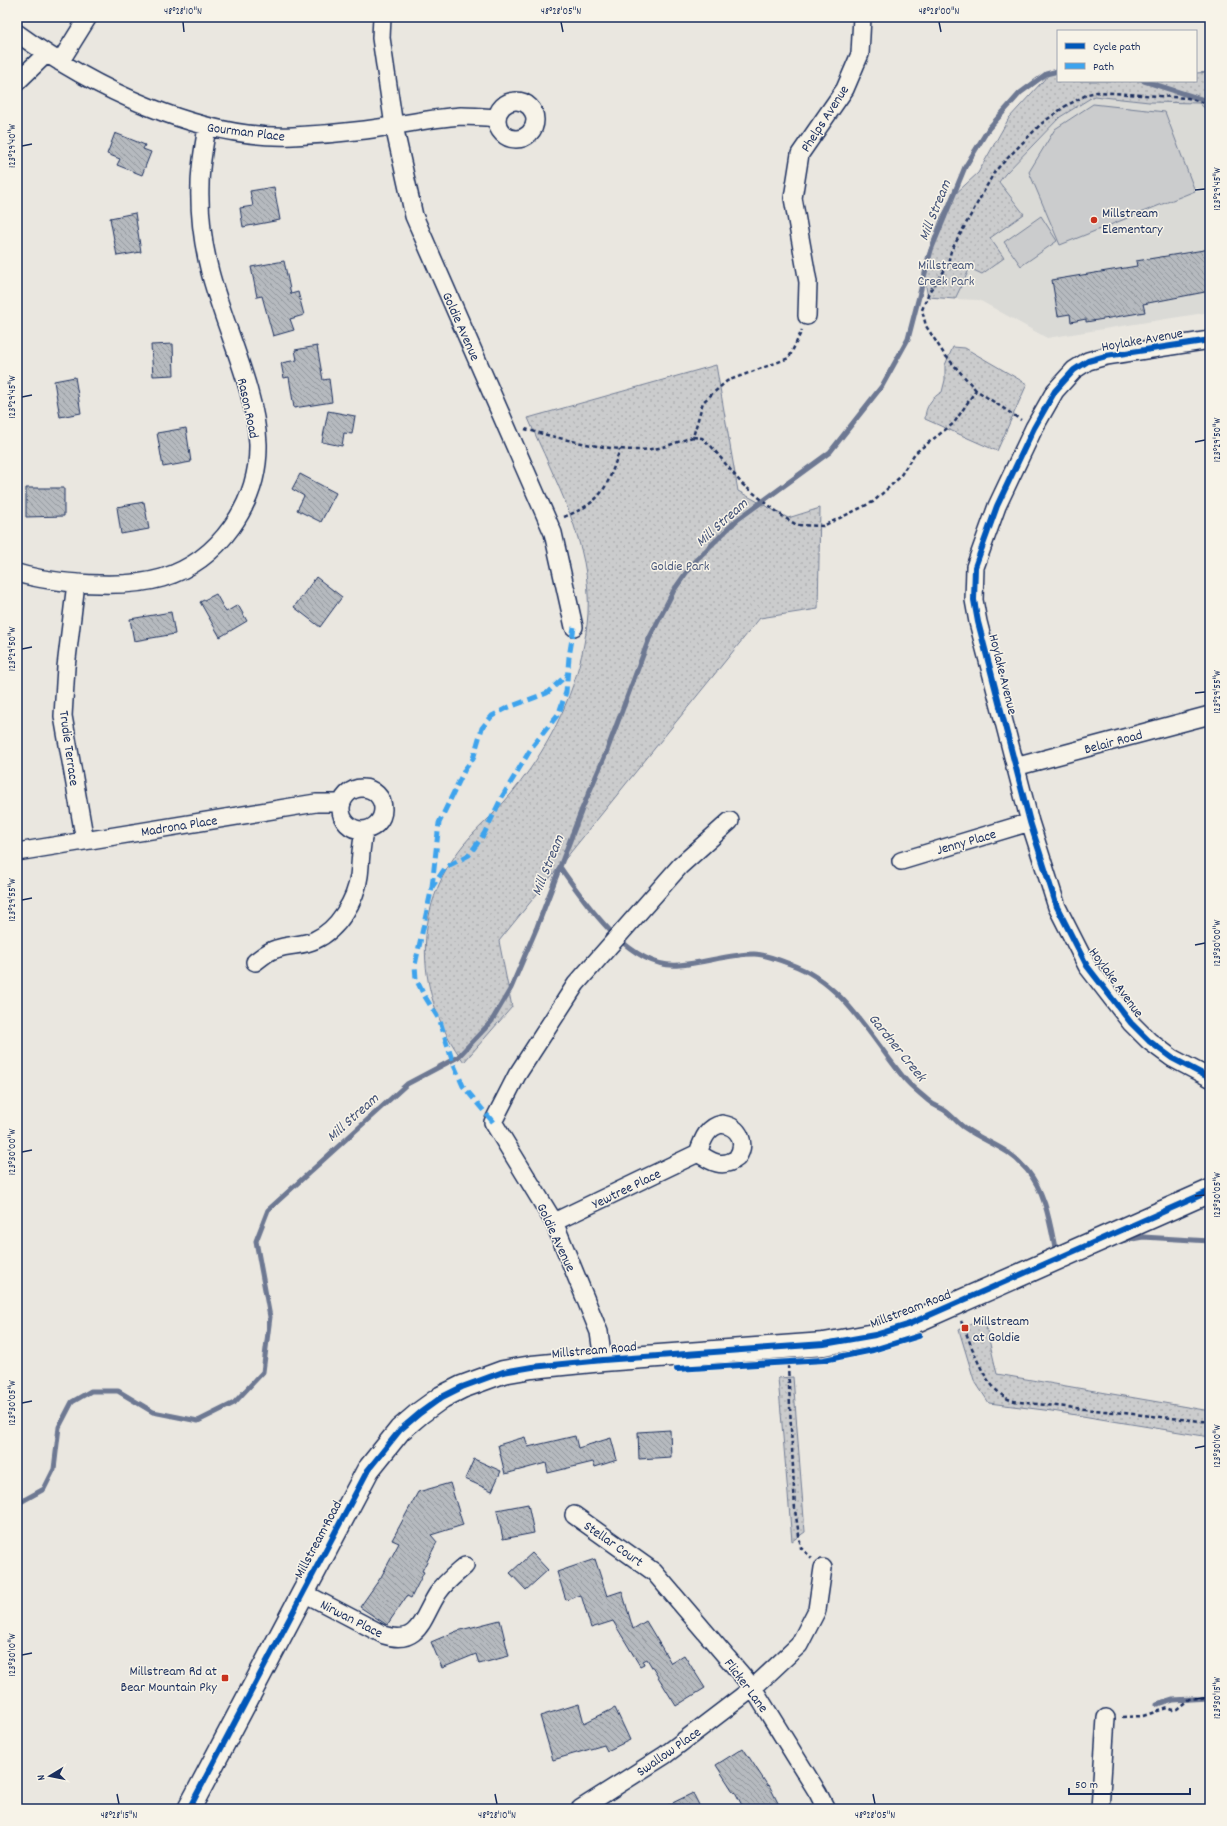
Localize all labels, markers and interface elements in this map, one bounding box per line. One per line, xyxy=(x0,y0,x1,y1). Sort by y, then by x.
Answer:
text: 48°28'10"N xyxy=(164,5,202,19)
text: 48°28'05"N xyxy=(541,5,581,19)
text: 48°28'00"N xyxy=(918,5,960,19)
legend xyxy=(1057,30,1197,82)
text: Cycle path xyxy=(1093,39,1141,56)
text: Path xyxy=(1093,59,1114,76)
street label: Phelps Avenue xyxy=(797,82,855,156)
street label: Gourman Place xyxy=(206,118,286,148)
text: 123°29'40"W xyxy=(6,124,20,168)
text: 123°29'45"W xyxy=(1211,167,1225,211)
water label: Mill Stream xyxy=(914,176,958,244)
place label: Millstream Elementary xyxy=(1102,204,1163,240)
marker: Millstream Elementary xyxy=(1089,215,1099,225)
park label: Millstream Creek Park xyxy=(917,256,975,292)
street label: Goldie Avenue xyxy=(436,289,484,364)
street label: Hoylake Avenue xyxy=(1100,324,1185,358)
text: 123°29'45"W xyxy=(6,375,20,419)
street label: Rason Road xyxy=(231,376,263,441)
text: 123°29'50"W xyxy=(1211,417,1225,462)
water label: Mill Stream xyxy=(691,494,754,553)
park label: Goldie Park xyxy=(651,557,710,577)
text: 123°29'50"W xyxy=(6,626,20,671)
street label: Hoylake Avenue xyxy=(982,632,1022,717)
text: 123°29'55"W xyxy=(1211,670,1225,714)
street label: Trudie Terrace xyxy=(53,709,83,787)
street label: Belair Road xyxy=(1082,726,1145,760)
street label: Madrona Place xyxy=(140,811,219,843)
street label: Jenny Place xyxy=(934,825,999,861)
water label: Mill Stream xyxy=(527,831,571,899)
text: 123°29'55"W xyxy=(6,878,20,922)
text: 123°30'00"W xyxy=(1211,920,1225,966)
street label: Hoylake Avenue xyxy=(1083,944,1148,1022)
water label: Gardner Creek xyxy=(862,1009,932,1089)
water label: Mill Stream xyxy=(322,1089,385,1148)
text: 123°30'00"W xyxy=(6,1129,20,1175)
street label: Yewtree Place xyxy=(589,1165,665,1215)
text: 123°30'05"W xyxy=(1211,1172,1225,1218)
street label: Goldie Avenue xyxy=(531,1200,580,1275)
street label: Millstream Road xyxy=(867,1285,954,1335)
place label: Millstream at Goldie xyxy=(973,1312,1029,1348)
marker: Millstream at Goldie xyxy=(960,1323,970,1333)
street label: Millstream Road xyxy=(551,1337,638,1365)
text: 123°30'05"W xyxy=(6,1380,20,1426)
text: 123°30'10"W xyxy=(1211,1424,1225,1468)
street label: Millstream Road xyxy=(290,1498,348,1582)
street label: Stellar Court xyxy=(579,1517,647,1573)
street label: Nirwan Place xyxy=(316,1595,386,1644)
text: 123°30'10"W xyxy=(6,1633,20,1677)
street label: Flicker Lane xyxy=(718,1655,772,1717)
place label: Millstream Rd at Bear Mountain Pky xyxy=(121,1662,217,1698)
marker: Millstream Rd at Bear Mountain Pky xyxy=(220,1673,230,1683)
text: 123°30'15"W xyxy=(1211,1677,1225,1719)
street label: Swallow Place xyxy=(633,1723,706,1782)
north arrow xyxy=(30,1756,70,1796)
scale bar xyxy=(1069,1770,1190,1796)
text: N xyxy=(34,1773,50,1781)
text: 50 m xyxy=(1075,1777,1098,1794)
text: 48°28'15"N xyxy=(100,1809,138,1823)
text: 48°28'10"N xyxy=(478,1809,516,1823)
text: 48°28'05"N xyxy=(855,1809,895,1823)

